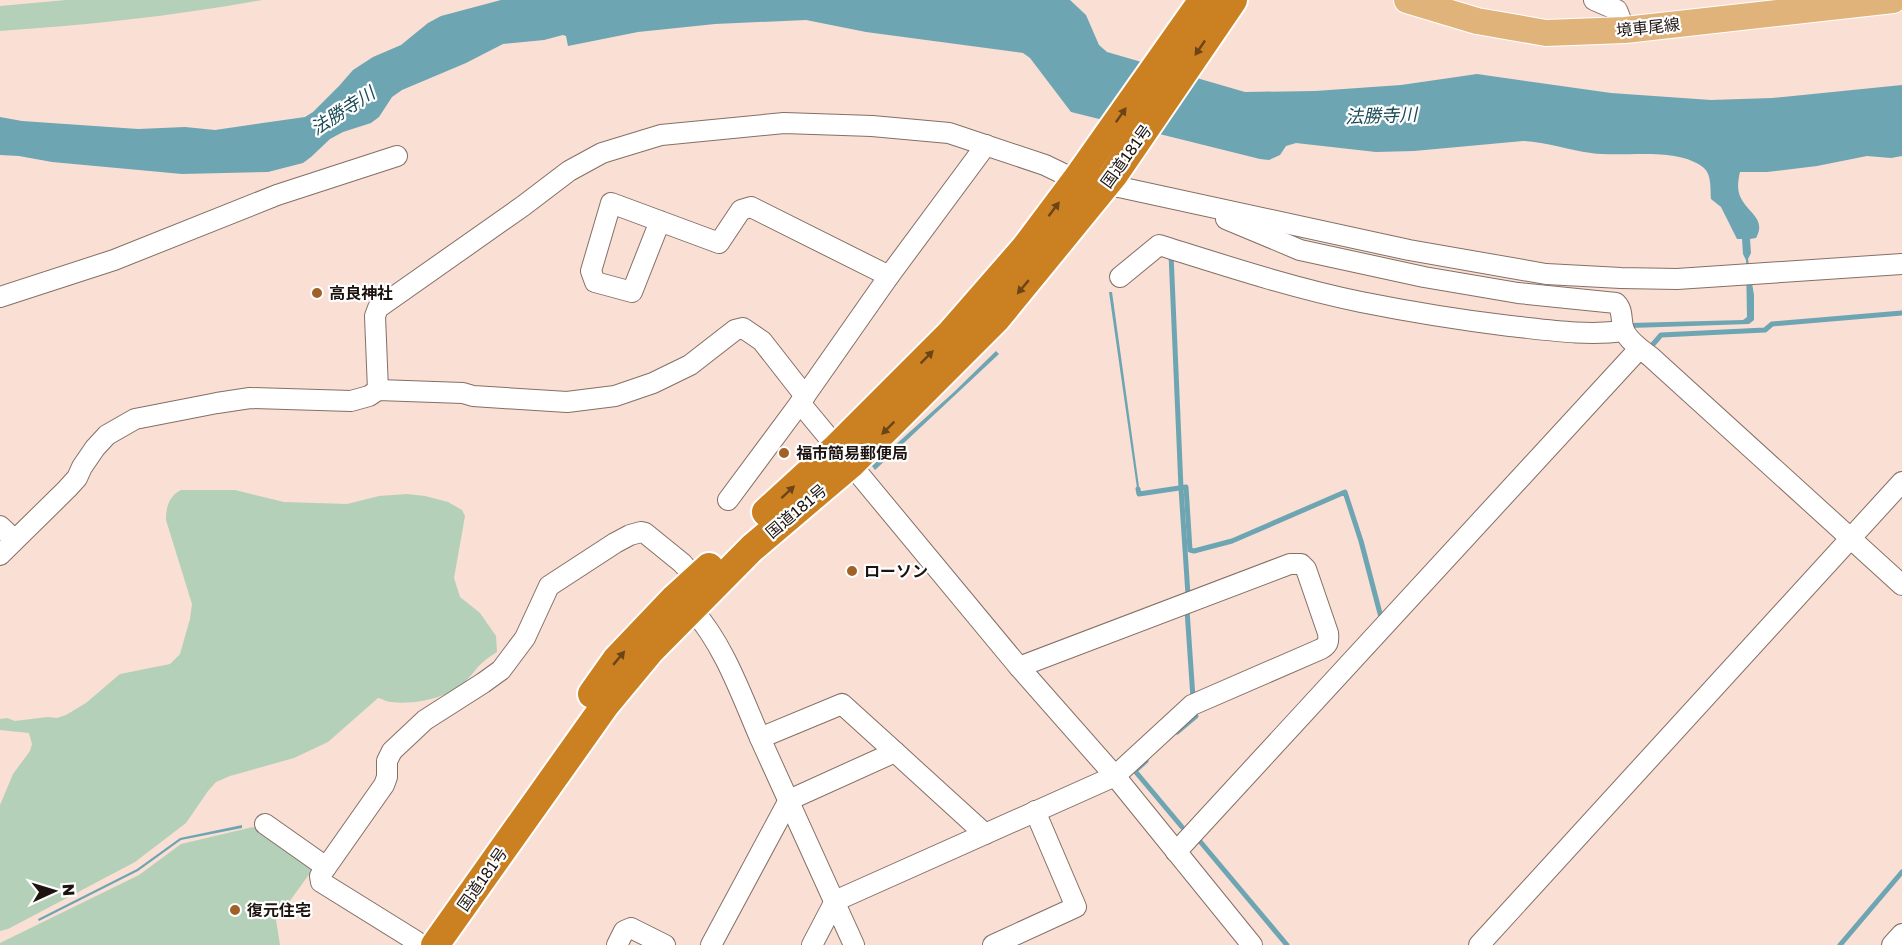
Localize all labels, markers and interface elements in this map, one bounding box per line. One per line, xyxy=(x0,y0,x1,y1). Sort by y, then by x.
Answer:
street label: 境車尾線 xyxy=(1615,14,1681,40)
one-way arrow xyxy=(1194,40,1206,56)
water label: 法勝寺川 xyxy=(306,80,380,139)
water label: 法勝寺川 xyxy=(1345,103,1419,127)
one-way arrow xyxy=(1115,107,1127,122)
street label: 国道181号 xyxy=(1096,120,1156,192)
one-way arrow xyxy=(1048,201,1061,217)
one-way arrow xyxy=(1017,279,1030,294)
place label: 高良神社 xyxy=(329,283,393,303)
marker: 高良神社 xyxy=(310,286,324,300)
one-way arrow xyxy=(920,350,934,364)
one-way arrow xyxy=(882,420,896,434)
place label: 福市簡易郵便局 xyxy=(796,443,908,463)
marker: 福市簡易郵便局 xyxy=(777,446,791,460)
street label: 国道181号 xyxy=(762,480,830,542)
one-way arrow xyxy=(780,486,794,500)
place label: ローソン xyxy=(864,561,928,581)
marker: ローソン xyxy=(845,564,859,578)
one-way arrow xyxy=(612,650,625,666)
street label: 国道181号 xyxy=(453,843,511,915)
north arrow xyxy=(24,861,84,921)
text: N xyxy=(59,883,79,897)
place label: 復元住宅 xyxy=(247,900,311,920)
marker: 復元住宅 xyxy=(228,903,242,917)

